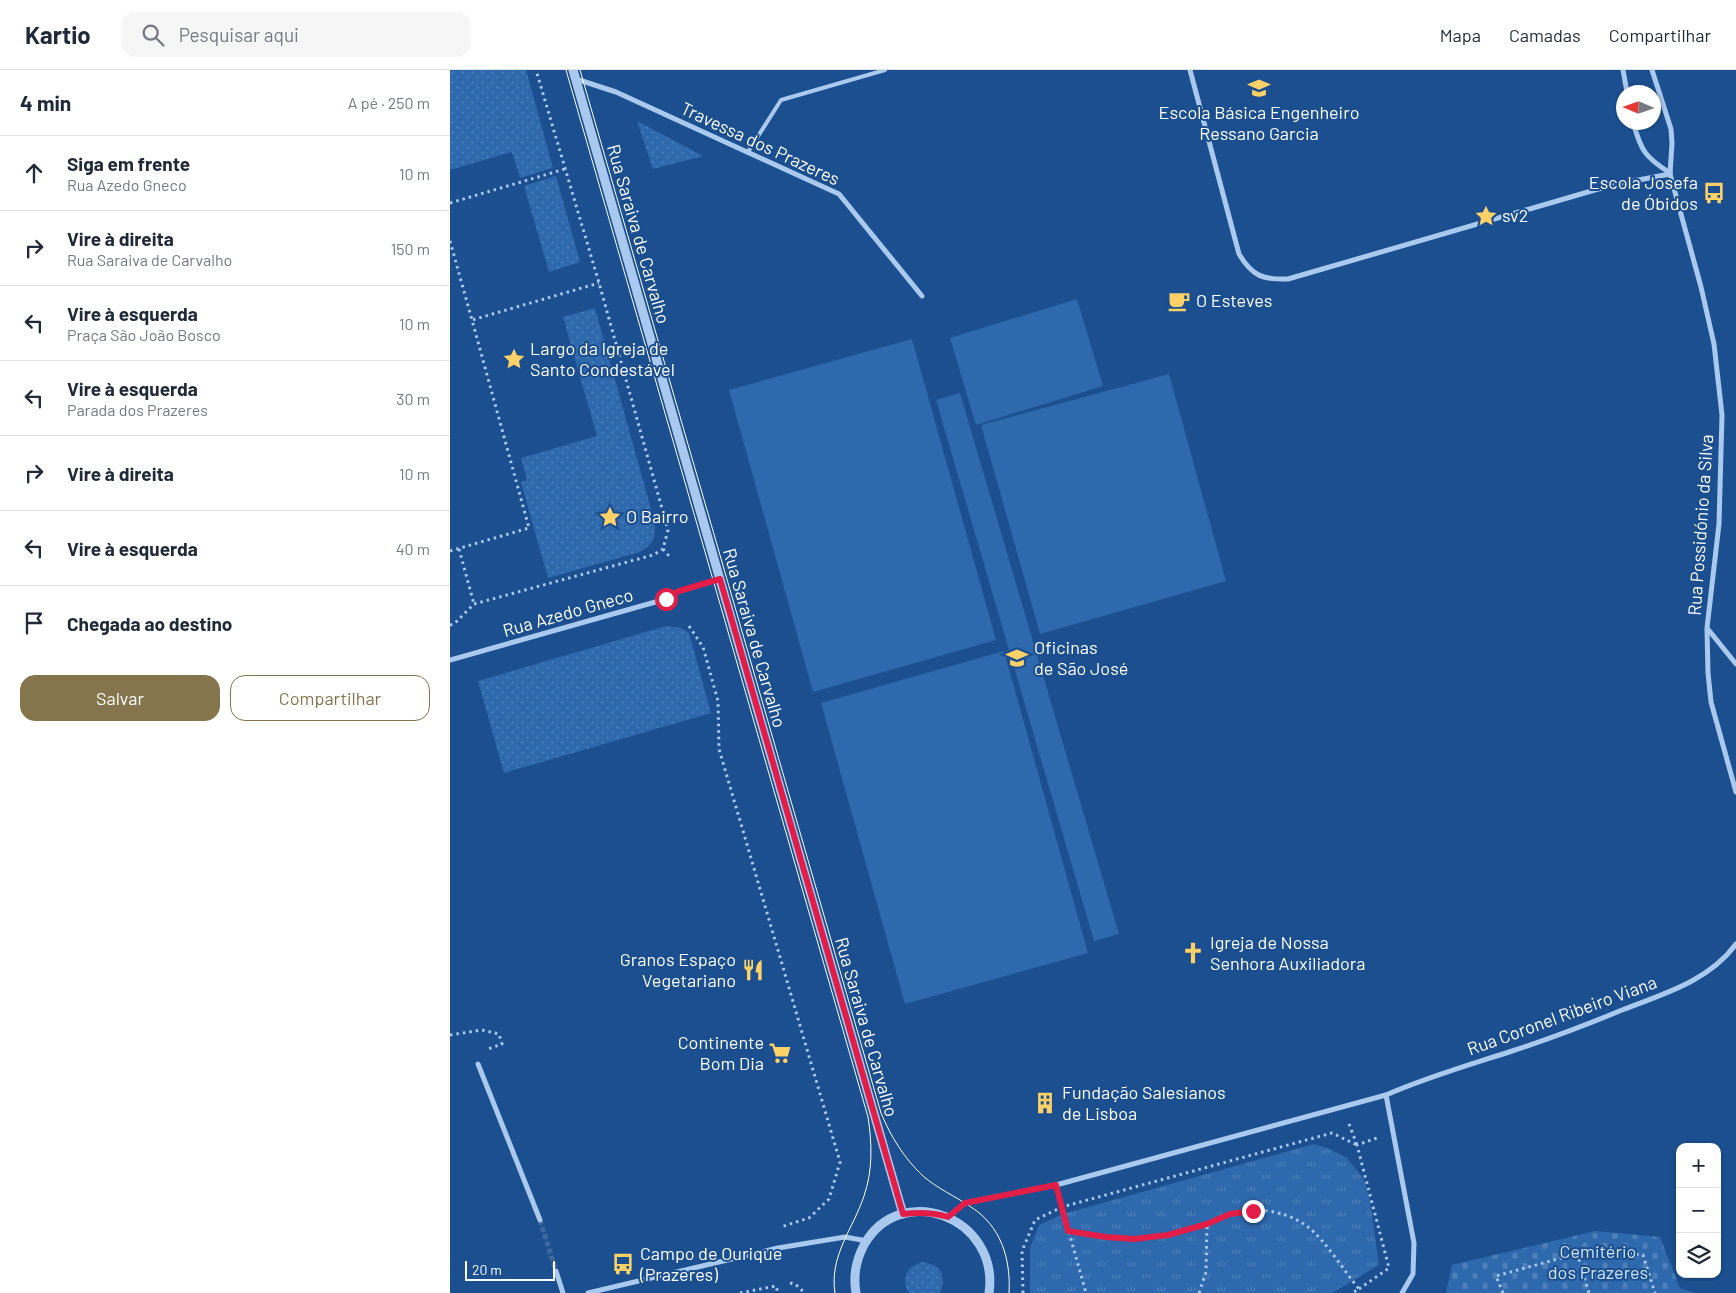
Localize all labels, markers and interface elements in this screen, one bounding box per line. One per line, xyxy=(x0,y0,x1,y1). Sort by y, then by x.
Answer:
search box xyxy=(121,12,471,57)
text: Kartio xyxy=(25,20,91,49)
icon: search xyxy=(139,21,167,49)
text: Pesquisar aqui xyxy=(179,23,299,46)
text: Mapa xyxy=(1440,24,1481,46)
text: Camadas xyxy=(1509,24,1581,46)
text: Compartilhar xyxy=(1609,24,1711,46)
school or university icon: Escola Básica Engenheiro Ressano Garcia xyxy=(1246,75,1272,101)
north arrow xyxy=(1616,85,1661,130)
text: 4 min xyxy=(20,90,71,115)
text: A pé · 250 m xyxy=(348,93,430,112)
street label: Travessa dos Prazeres xyxy=(677,97,843,190)
place label: Escola Básica Engenheiro Ressano Garcia xyxy=(1159,101,1359,144)
street label: Rua Saraiva de Carvalho xyxy=(603,141,675,326)
text: Siga em frente xyxy=(67,152,190,175)
icon: ahead xyxy=(20,159,48,187)
text: 10 m xyxy=(399,164,430,183)
place label: Escola Josefa de Óbidos xyxy=(1589,171,1698,214)
text: Rua Azedo Gneco xyxy=(67,175,187,194)
bus stop icon: Escola Josefa de Óbidos xyxy=(1701,180,1727,206)
place icon: sv2 xyxy=(1473,203,1499,229)
place label: sv2 xyxy=(1502,204,1528,226)
text: Vire à direita xyxy=(67,227,174,250)
icon: right xyxy=(20,234,48,262)
text: 150 m xyxy=(391,239,430,258)
text: Rua Saraiva de Carvalho xyxy=(67,250,232,269)
cafe icon: O Esteves xyxy=(1166,288,1192,314)
place label: O Esteves xyxy=(1196,289,1272,311)
text: Vire à esquerda xyxy=(67,302,198,325)
icon: left xyxy=(20,309,48,337)
text: 10 m xyxy=(399,314,430,333)
text: Praça São João Bosco xyxy=(67,325,221,344)
place label: Largo da Igreja de Santo Condestável xyxy=(530,337,675,380)
place icon: Largo da Igreja de Santo Condestável xyxy=(501,346,527,372)
text: Vire à esquerda xyxy=(67,377,198,400)
icon: left xyxy=(20,384,48,412)
text: 30 m xyxy=(396,389,430,408)
text: Parada dos Prazeres xyxy=(67,400,208,419)
street label: Rua Possidónio da Silva xyxy=(1683,433,1717,616)
icon: right xyxy=(20,459,48,487)
text: Vire à direita xyxy=(67,462,174,485)
text: 10 m xyxy=(399,464,430,483)
place icon: O Bairro xyxy=(597,504,623,530)
place label: O Bairro xyxy=(626,505,689,527)
icon: left xyxy=(20,534,48,562)
text: Vire à esquerda xyxy=(67,537,198,560)
text: 40 m xyxy=(396,539,430,558)
street label: Rua Saraiva de Carvalho xyxy=(719,545,791,730)
street label: Rua Azedo Gneco xyxy=(500,583,635,641)
route start xyxy=(655,588,678,611)
icon: arrive xyxy=(20,609,48,637)
text: Chegada ao destino xyxy=(67,612,232,635)
place label: Oficinas de São José xyxy=(1034,636,1128,679)
school or university icon: Oficinas de São José xyxy=(1004,645,1030,671)
button: Salvar xyxy=(20,675,220,721)
button: Compartilhar xyxy=(230,675,430,721)
place label: Igreja de Nossa Senhora Auxiliadora xyxy=(1210,931,1366,974)
street label: Rua Saraiva de Carvalho xyxy=(831,934,903,1119)
church icon: Igreja de Nossa Senhora Auxiliadora xyxy=(1180,940,1206,966)
place label: Granos Espaço Vegetariano xyxy=(620,948,736,991)
restaurant icon: Granos Espaço Vegetariano xyxy=(740,957,766,983)
street label: Rua Coronel Ribeiro Viana xyxy=(1464,971,1659,1060)
place label: Continente Bom Dia xyxy=(678,1031,764,1074)
supermarket icon: Continente Bom Dia xyxy=(767,1040,793,1066)
place label: Fundação Salesianos de Lisboa xyxy=(1062,1081,1226,1124)
building icon: Fundação Salesianos de Lisboa xyxy=(1032,1090,1058,1116)
map controls xyxy=(1676,1143,1721,1278)
button: + xyxy=(1676,1143,1721,1188)
button: − xyxy=(1676,1188,1721,1233)
route end xyxy=(1242,1200,1265,1223)
button: layers xyxy=(1676,1233,1721,1278)
park label: Cemitério dos Prazeres xyxy=(1548,1240,1648,1283)
place label: Campo de Ourique (Prazeres) xyxy=(639,1242,782,1285)
bus stop icon: Campo de Ourique (Prazeres) xyxy=(610,1251,636,1277)
scale bar xyxy=(465,1258,555,1281)
text: 20 m xyxy=(472,1261,502,1278)

